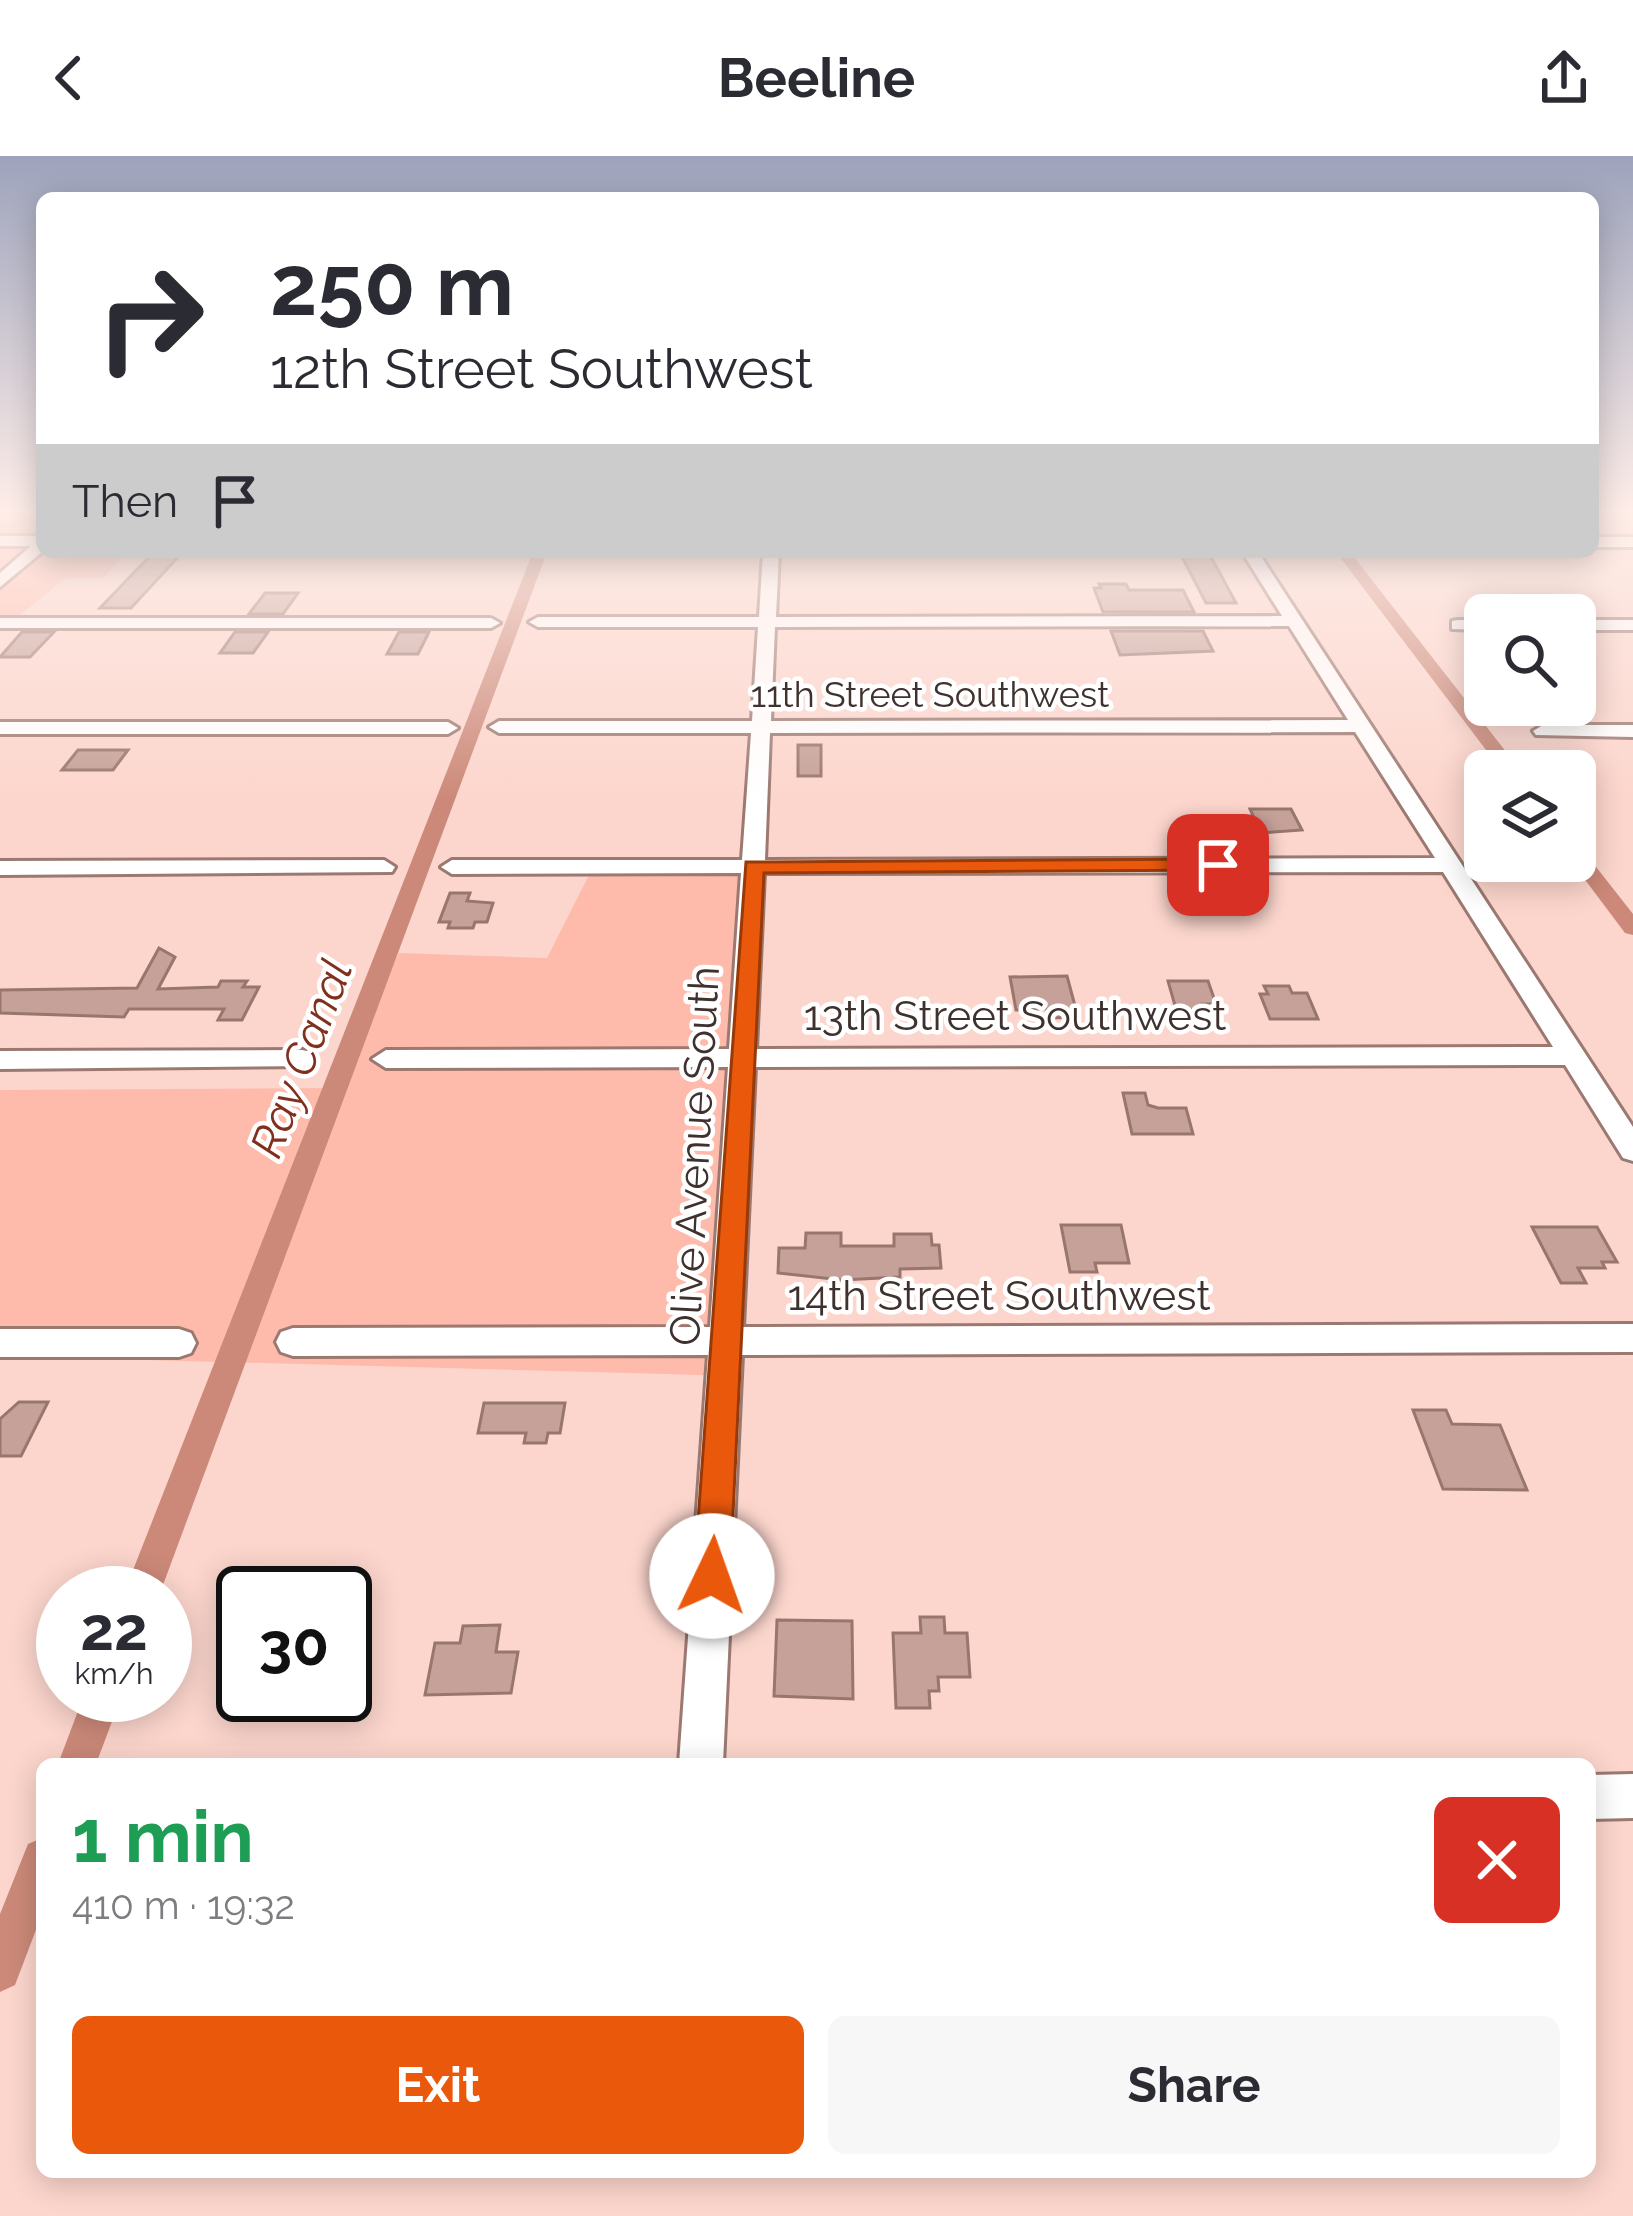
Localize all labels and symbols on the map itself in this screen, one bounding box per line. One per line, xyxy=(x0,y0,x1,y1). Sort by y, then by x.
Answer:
street label: 11th Street Southwest xyxy=(751,673,1109,715)
pin xyxy=(1167,814,1269,916)
water label: Ray Canal xyxy=(240,952,363,1164)
street label: Olive Avenue South xyxy=(660,965,729,1347)
street label: 13th Street Southwest xyxy=(804,991,1226,1040)
street label: 14th Street Southwest xyxy=(787,1271,1211,1320)
position arrow xyxy=(649,1513,775,1639)
speed limit sign: 30 xyxy=(216,1566,372,1722)

